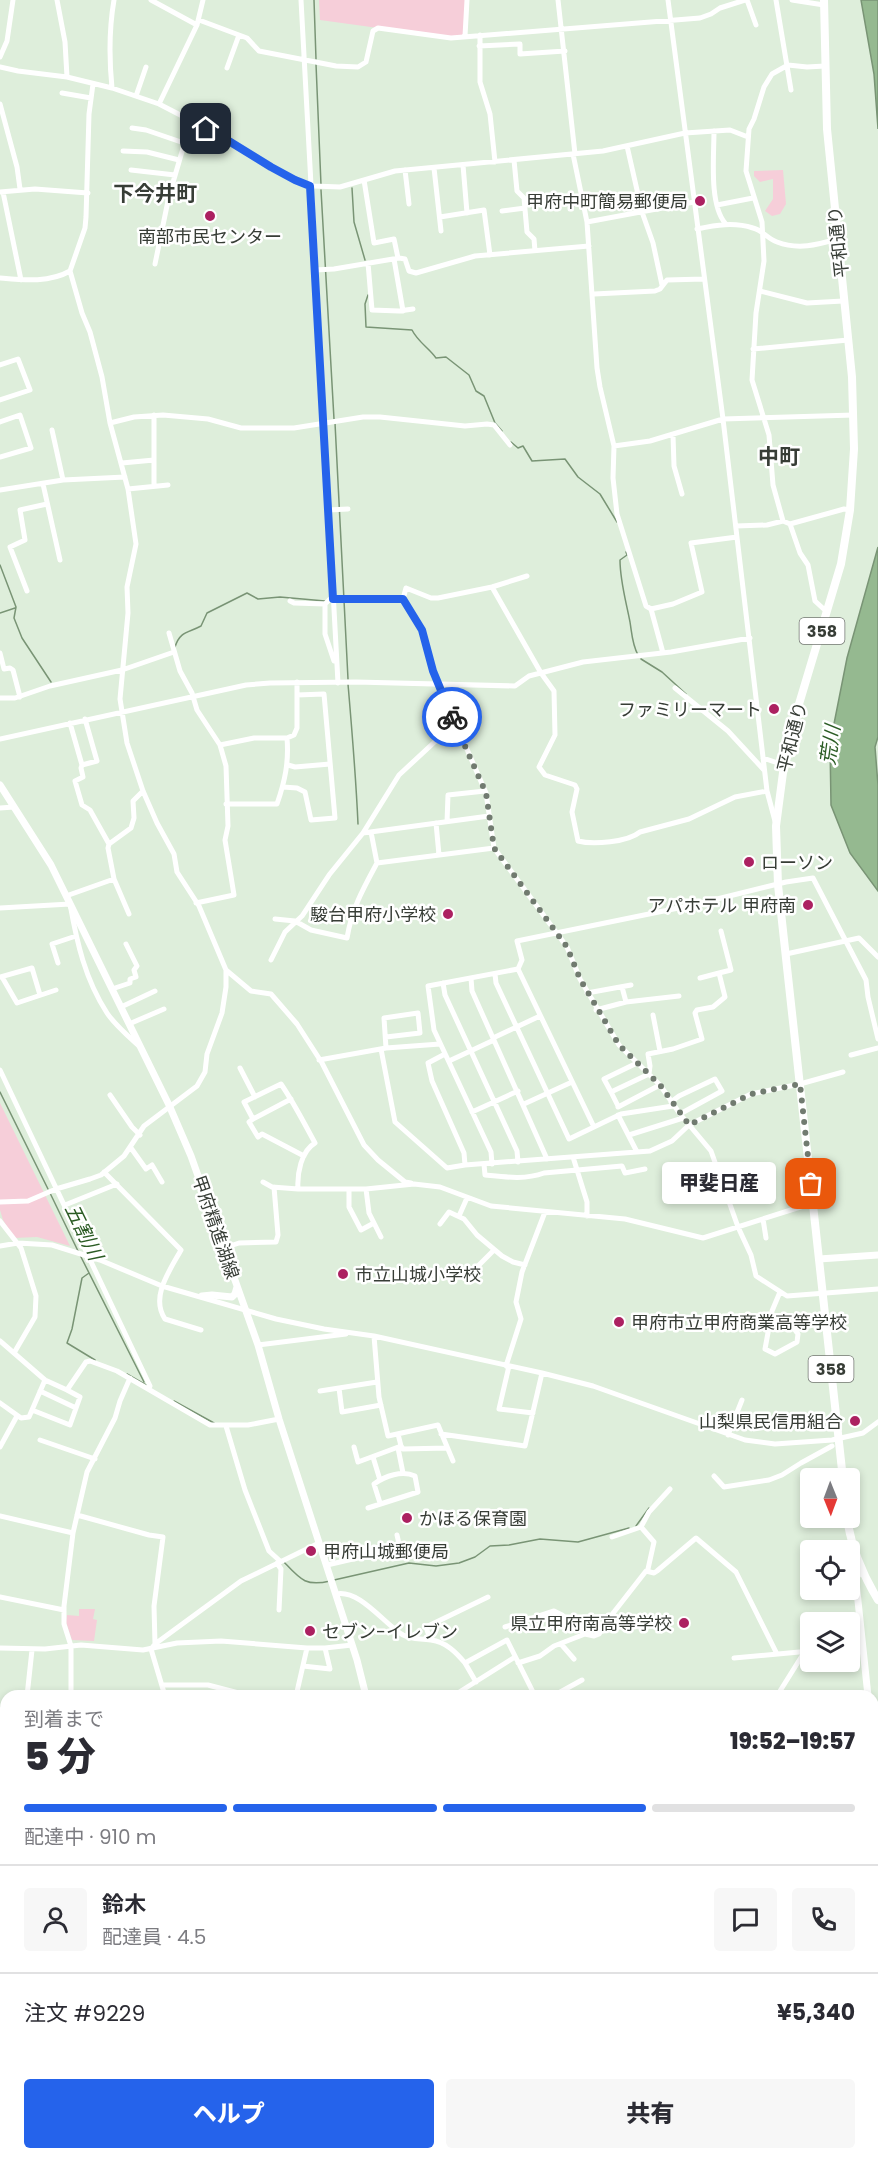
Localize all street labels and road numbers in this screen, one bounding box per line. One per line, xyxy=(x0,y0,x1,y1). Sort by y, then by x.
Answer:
street label: 平和通り xyxy=(822,205,854,279)
road number: 358 xyxy=(800,618,844,644)
street label: 平和通り xyxy=(771,699,813,775)
street label: 甲府精進湖線 xyxy=(187,1172,245,1282)
road number: 358 xyxy=(808,1356,854,1382)

